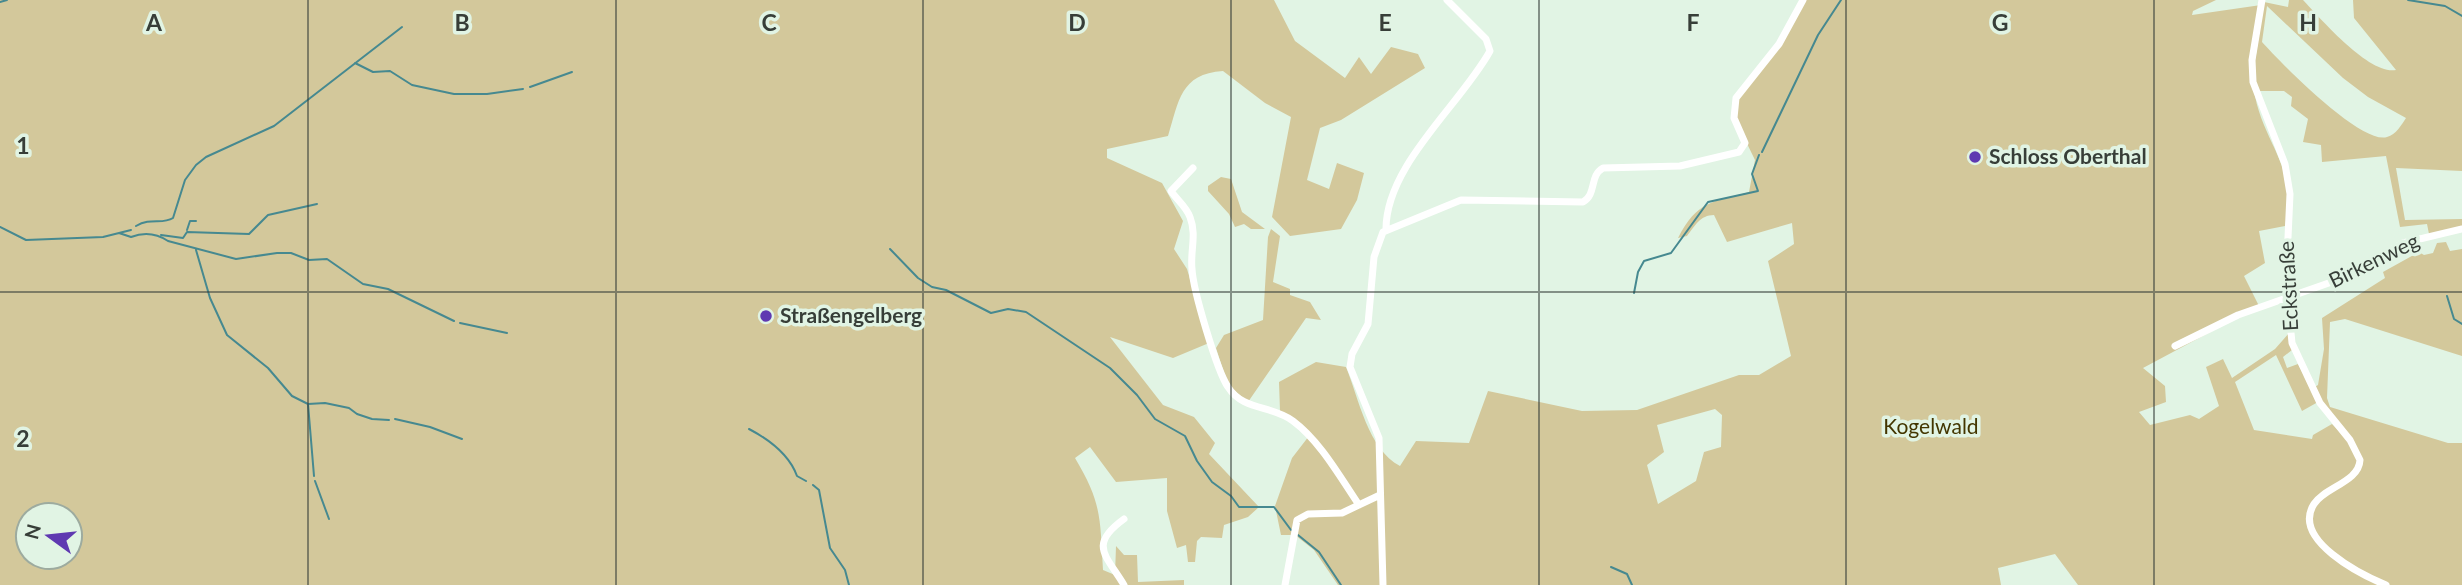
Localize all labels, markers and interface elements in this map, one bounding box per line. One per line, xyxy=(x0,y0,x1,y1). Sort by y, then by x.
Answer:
text: A xyxy=(145,8,163,36)
text: B xyxy=(454,8,470,36)
text: C xyxy=(761,8,777,36)
text: D xyxy=(1068,8,1086,36)
text: E xyxy=(1378,8,1392,36)
text: F xyxy=(1686,8,1700,36)
text: G xyxy=(1992,8,2008,36)
text: H xyxy=(2299,8,2317,36)
text: 1 xyxy=(16,131,30,159)
place label: Schloss Oberthal xyxy=(1989,143,2147,168)
marker: Schloss Oberthal xyxy=(1967,149,1983,165)
street label: Birkenweg xyxy=(2324,227,2423,292)
street label: Eckstraße xyxy=(2273,240,2302,332)
place label: Straßengelberg xyxy=(780,302,922,327)
marker: Straßengelberg xyxy=(758,308,774,324)
park label: Kogelwald xyxy=(1883,413,1979,438)
text: 2 xyxy=(16,424,30,452)
north arrow xyxy=(14,501,84,571)
text: N xyxy=(19,521,45,542)

